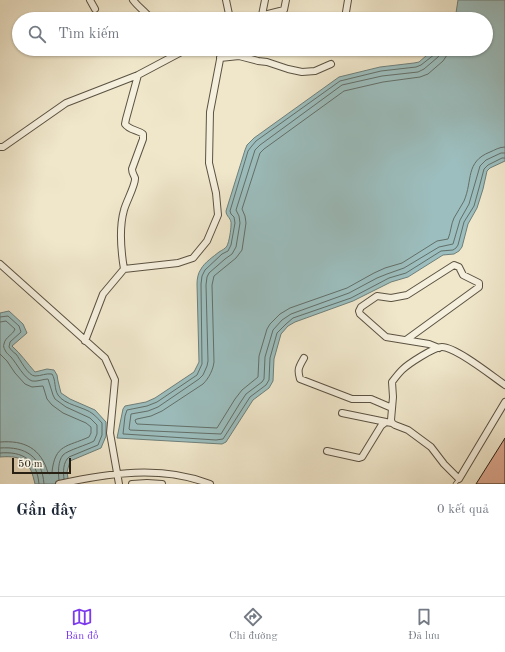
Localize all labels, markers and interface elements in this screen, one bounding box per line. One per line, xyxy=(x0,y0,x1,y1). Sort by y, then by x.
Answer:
search box xyxy=(12,12,493,56)
icon: search xyxy=(26,23,48,45)
text: Tìm kiếm xyxy=(58,27,120,42)
scale bar xyxy=(12,456,71,475)
text: 50 m xyxy=(18,459,43,470)
text: Gần đây xyxy=(16,502,77,519)
text: 0 kết quả xyxy=(437,503,489,516)
tab: Bản đồ xyxy=(65,606,99,644)
tab: Chỉ đường xyxy=(229,606,277,644)
tab: Đã lưu xyxy=(408,606,440,644)

